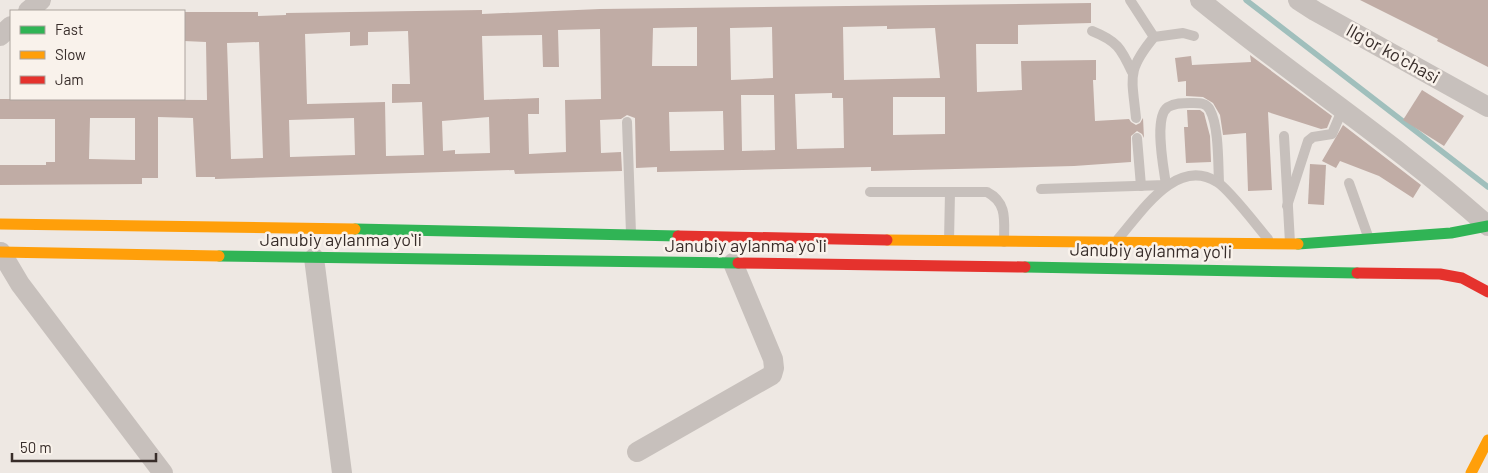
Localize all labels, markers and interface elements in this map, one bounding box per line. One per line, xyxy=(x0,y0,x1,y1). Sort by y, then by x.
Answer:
legend xyxy=(10,10,185,100)
street label: Ilgʻor koʻchasi xyxy=(1343,18,1444,88)
text: Fast xyxy=(55,20,83,38)
text: Slow xyxy=(55,45,86,63)
text: Jam xyxy=(55,70,84,88)
street label: Janubiy aylanma yoʻli xyxy=(260,228,422,250)
street label: Janubiy aylanma yoʻli xyxy=(665,234,827,256)
street label: Janubiy aylanma yoʻli xyxy=(1070,238,1232,262)
scale bar xyxy=(12,430,156,462)
text: 50 m xyxy=(20,438,52,456)

